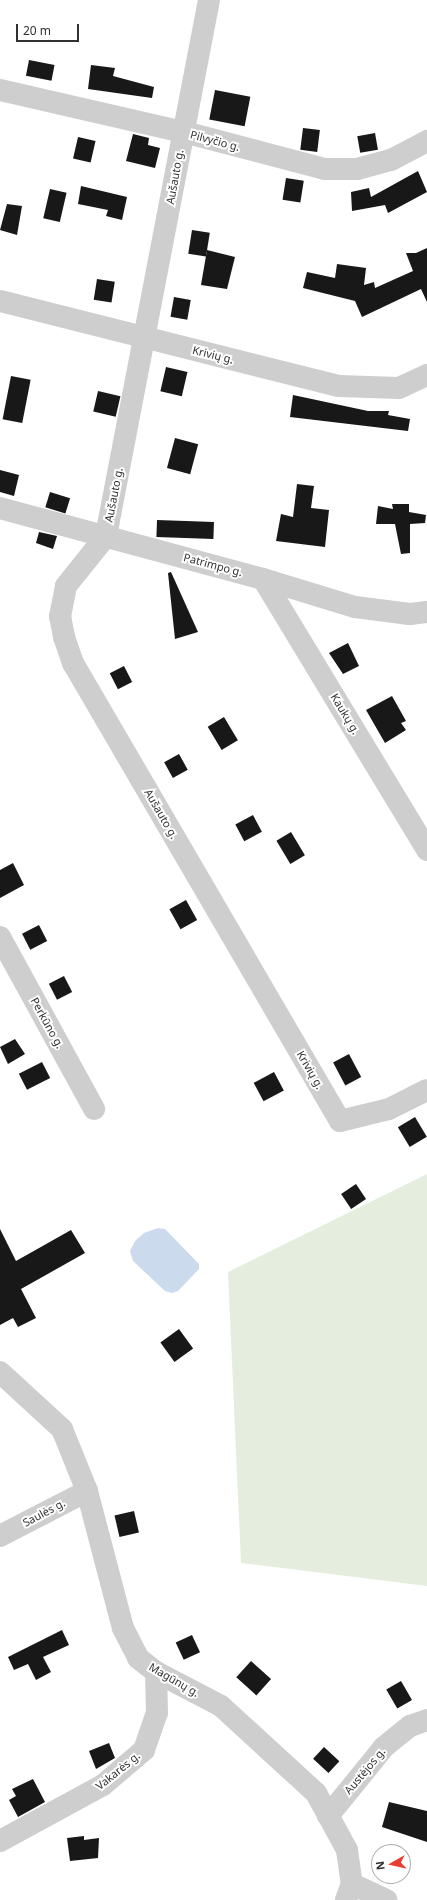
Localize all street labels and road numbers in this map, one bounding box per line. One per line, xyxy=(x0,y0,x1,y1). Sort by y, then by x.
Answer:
street label: Pilvyčio g. xyxy=(189,128,241,154)
street label: Aušauto g. xyxy=(164,149,186,205)
street label: Krivių g. xyxy=(191,344,235,366)
street label: Aušauto g. xyxy=(102,467,126,523)
street label: Patrimpo g. xyxy=(182,551,244,579)
street label: Kaukų g. xyxy=(328,691,362,737)
street label: Aušauto g. xyxy=(141,787,181,841)
street label: Perkūno g. xyxy=(28,995,66,1051)
street label: Krivių g. xyxy=(294,1049,326,1091)
street label: Saulės g. xyxy=(21,1496,67,1530)
street label: Magūnų g. xyxy=(147,1660,201,1700)
street label: Austėjos g. xyxy=(342,1745,388,1797)
street label: Vakarės g. xyxy=(93,1749,143,1793)

